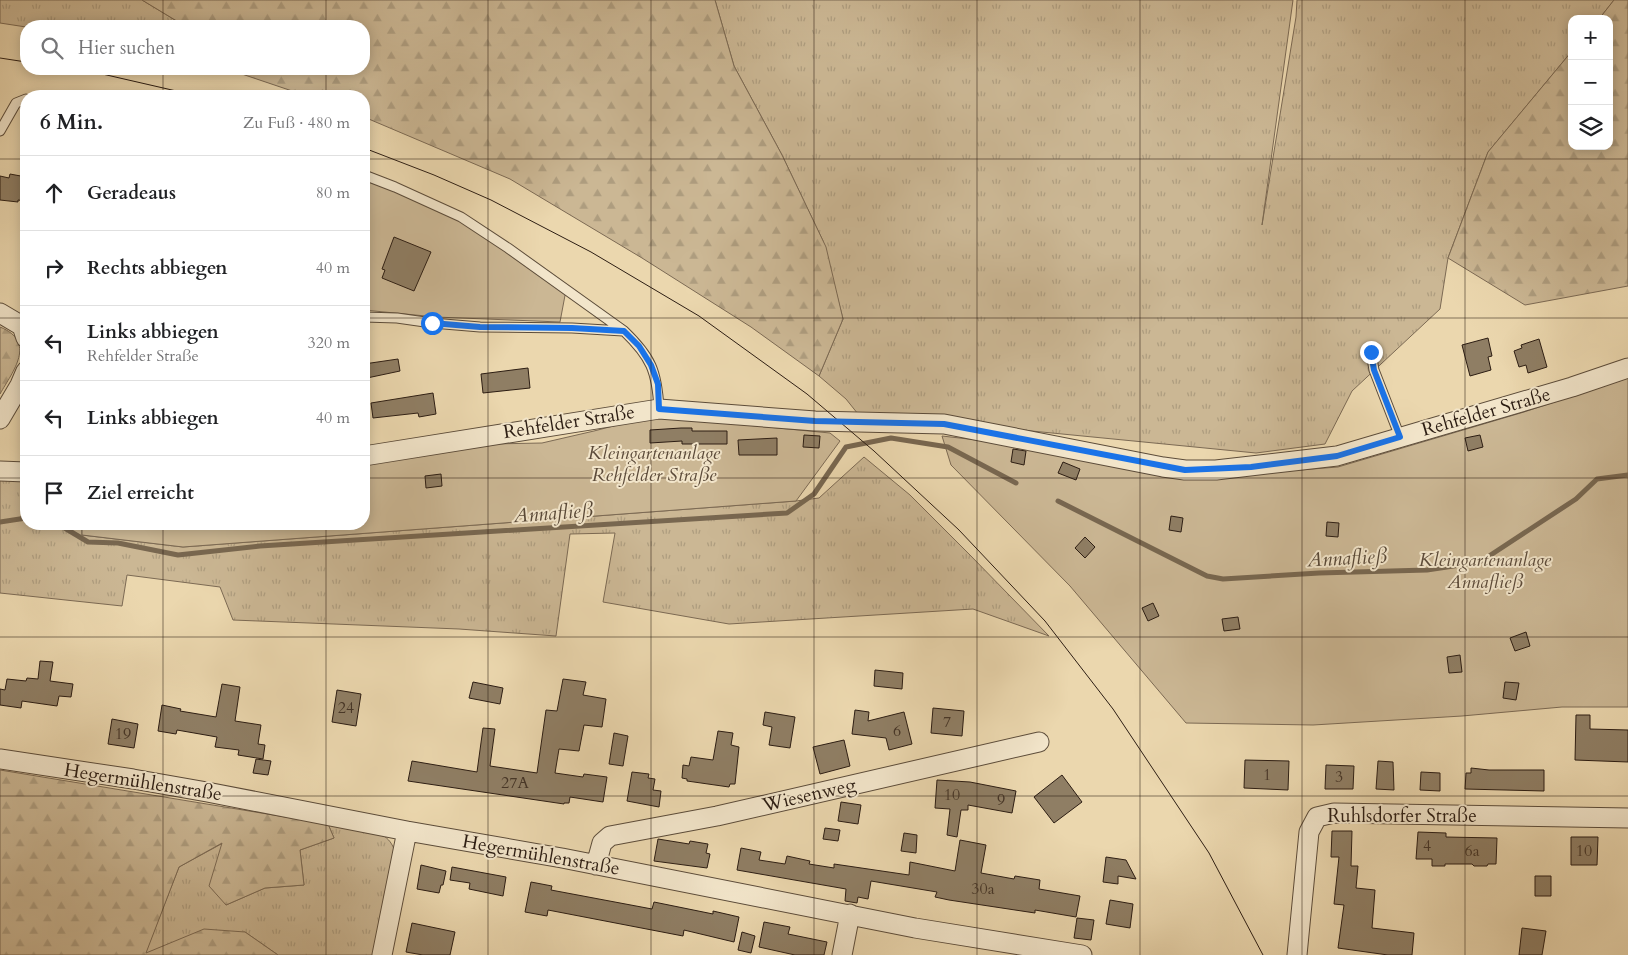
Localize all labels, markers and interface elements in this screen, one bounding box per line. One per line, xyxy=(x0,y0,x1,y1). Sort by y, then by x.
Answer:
map controls xyxy=(1568,15,1613,150)
button: + xyxy=(1568,15,1613,60)
search box xyxy=(20,20,370,75)
icon: search xyxy=(38,34,66,62)
text: Hier suchen xyxy=(78,35,175,61)
button: − xyxy=(1568,60,1613,105)
button: layers xyxy=(1568,105,1613,150)
text: 6 Min. xyxy=(40,108,103,137)
text: Zu Fuß · 480 m xyxy=(243,112,350,134)
icon: ahead xyxy=(40,179,68,207)
text: Geradeaus xyxy=(87,180,176,206)
text: 80 m xyxy=(316,182,350,204)
icon: right xyxy=(40,254,68,282)
text: Rechts abbiegen xyxy=(87,255,228,281)
text: 40 m xyxy=(316,257,350,279)
route start xyxy=(421,312,444,335)
text: Links abbiegen xyxy=(87,319,219,345)
icon: left xyxy=(40,329,68,357)
text: 320 m xyxy=(308,332,350,354)
route end xyxy=(1360,341,1383,364)
text: Rehfelder Straße xyxy=(87,345,199,367)
street label: Rehfelder Straße xyxy=(1419,381,1553,443)
street label: Rehfelder Straße xyxy=(501,399,637,445)
icon: left xyxy=(40,404,68,432)
text: Links abbiegen xyxy=(87,405,219,431)
text: 40 m xyxy=(316,407,350,429)
park label: Kleingartenanlage Rehfelder Straße xyxy=(588,440,721,488)
icon: arrive xyxy=(40,479,68,507)
text: Ziel erreicht xyxy=(87,480,194,506)
water label: Annafließ xyxy=(511,497,594,529)
water label: Annafließ xyxy=(1305,542,1388,574)
park label: Kleingartenanlage Annafließ xyxy=(1419,547,1552,595)
house number: 24 xyxy=(338,697,354,719)
house number: 7 xyxy=(943,711,951,733)
house number: 6 xyxy=(893,720,901,742)
house number: 19 xyxy=(115,723,131,745)
street label: Hegermühlenstraße xyxy=(62,757,224,807)
house number: 1 xyxy=(1263,764,1271,786)
house number: 3 xyxy=(1335,766,1343,788)
house number: 27A xyxy=(501,772,530,794)
street label: Wiesenweg xyxy=(759,772,859,819)
house number: 10 xyxy=(944,784,960,806)
house number: 9 xyxy=(997,789,1005,811)
street label: Ruhlsdorfer Straße xyxy=(1327,803,1477,829)
street label: Hegermühlenstraße xyxy=(460,828,622,882)
house number: 4 xyxy=(1423,835,1431,857)
house number: 6a xyxy=(1464,840,1480,862)
house number: 10 xyxy=(1576,840,1592,862)
house number: 30a xyxy=(971,878,995,900)

